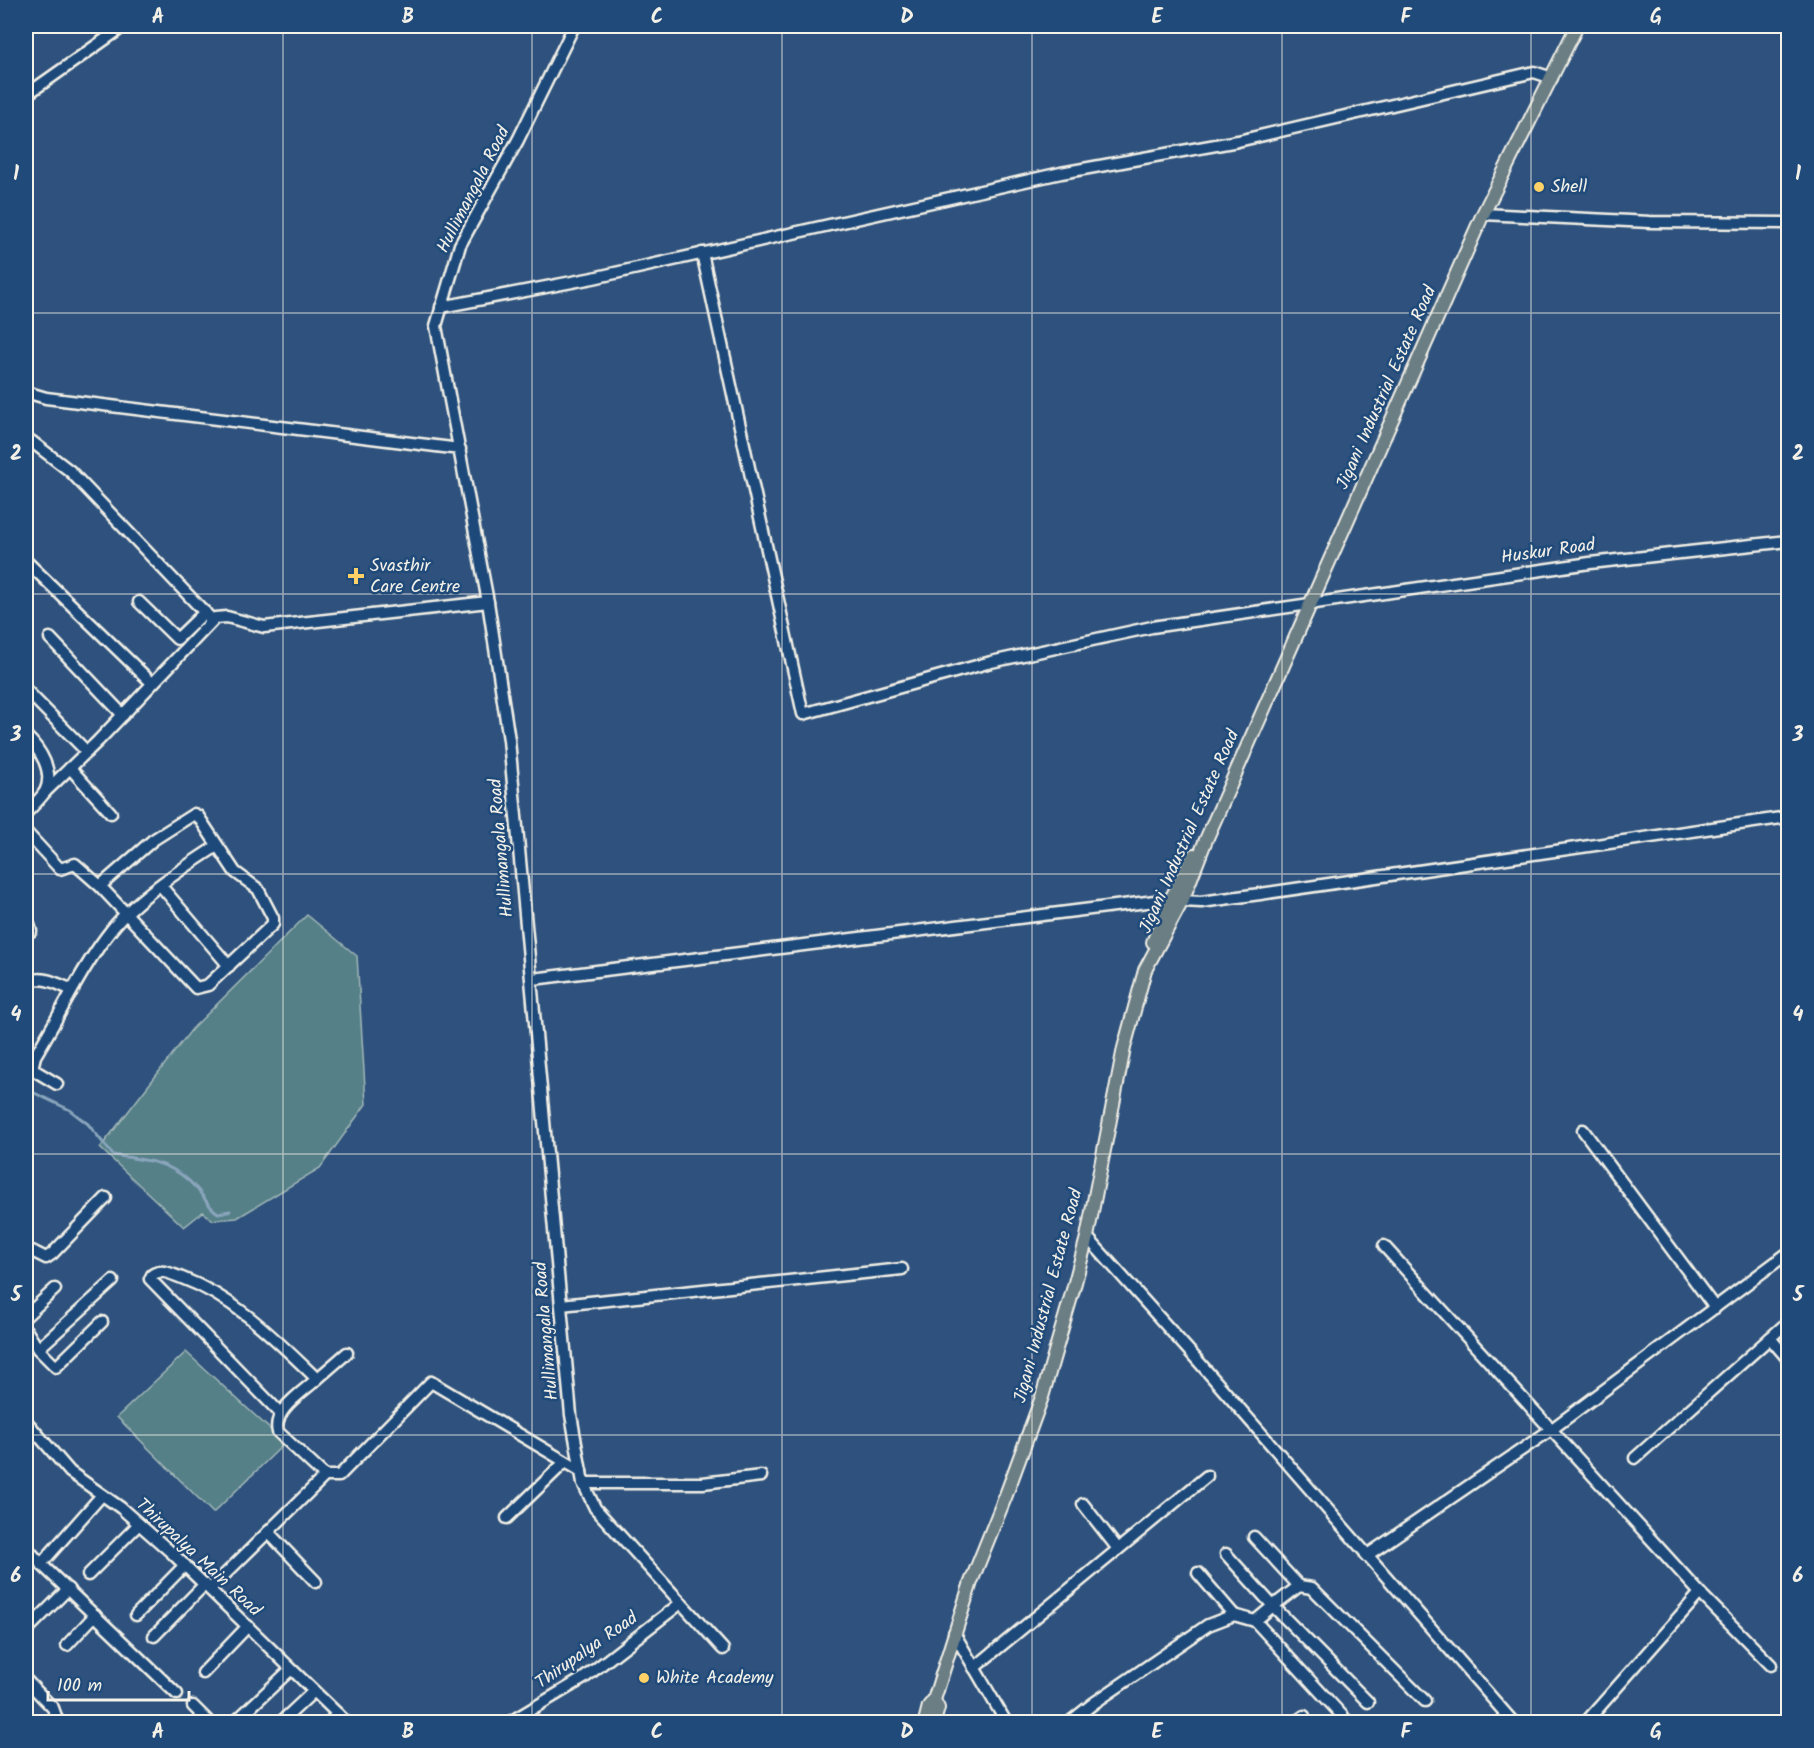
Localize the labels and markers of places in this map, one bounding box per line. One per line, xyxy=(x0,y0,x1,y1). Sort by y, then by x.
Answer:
place label: Shell xyxy=(1551,173,1588,202)
marker: Shell xyxy=(1532,180,1546,194)
place label: Svasthir Care Centre xyxy=(370,552,460,602)
marker: Svasthir Care Centre xyxy=(347,567,365,585)
place label: White Academy xyxy=(656,1664,774,1693)
marker: White Academy xyxy=(637,1671,651,1685)

